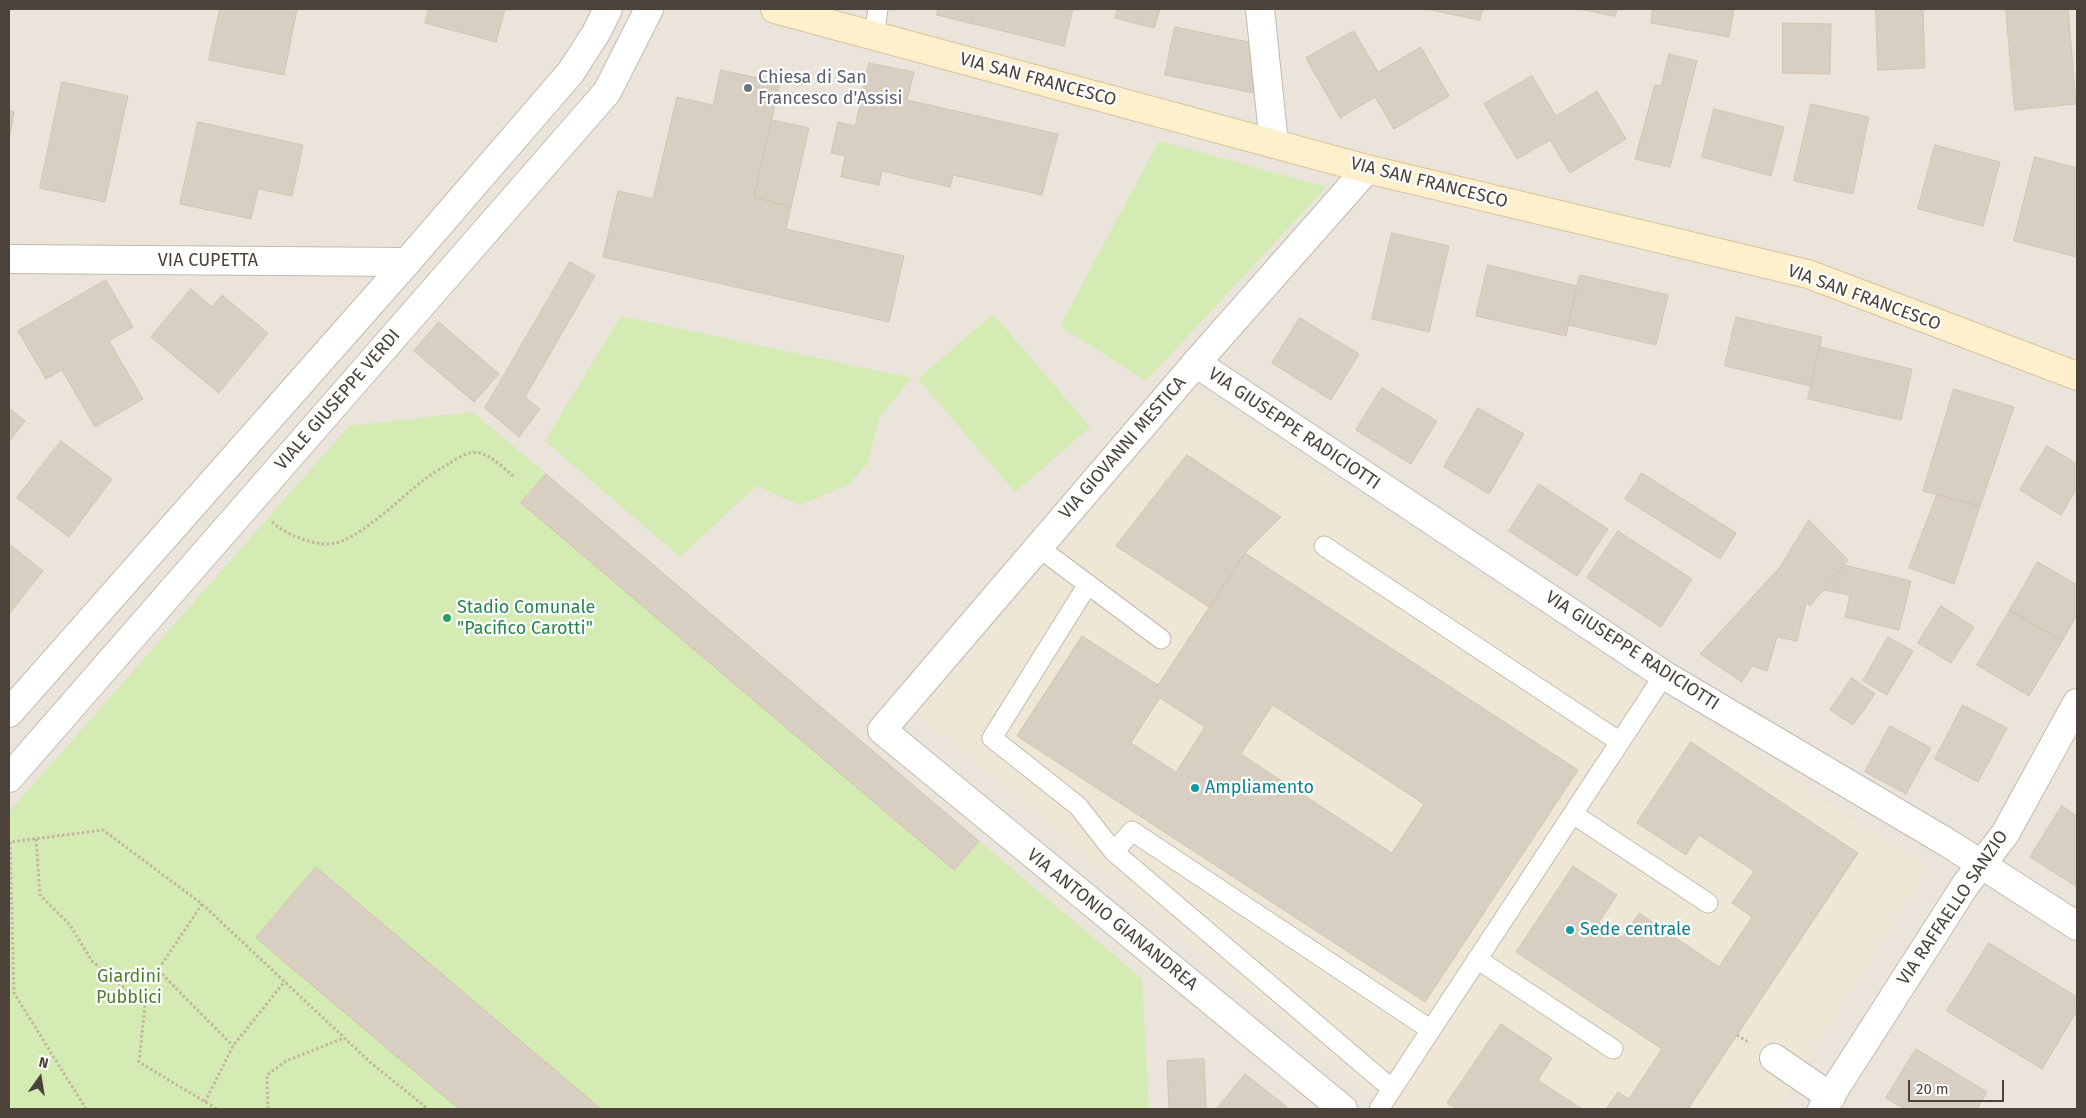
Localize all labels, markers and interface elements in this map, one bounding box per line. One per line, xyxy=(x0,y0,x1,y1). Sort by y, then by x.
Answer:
street label: VIA SAN FRANCESCO xyxy=(957,49,1119,111)
place label: Chiesa di San Francesco d'Assisi xyxy=(758,67,903,110)
marker: Chiesa di San Francesco d'Assisi xyxy=(742,82,754,94)
street label: VIA SAN FRANCESCO xyxy=(1348,153,1510,213)
street label: VIA CUPETTA xyxy=(158,250,258,272)
street label: VIA SAN FRANCESCO xyxy=(1784,260,1944,336)
street label: VIALE GIUSEPPE VERDI xyxy=(271,325,405,475)
street label: VIA GIUSEPPE RADICIOTTI xyxy=(1204,363,1384,495)
street label: VIA GIOVANNI MESTICA xyxy=(1055,372,1191,524)
street label: VIA GIUSEPPE RADICIOTTI xyxy=(1541,587,1723,715)
place label: Stadio Comunale "Pacifico Carotti" xyxy=(457,597,595,640)
marker: Stadio Comunale "Pacifico Carotti" xyxy=(441,612,453,624)
place label: Ampliamento xyxy=(1205,777,1314,799)
marker: Ampliamento xyxy=(1189,782,1201,794)
street label: VIA RAFFAELLO SANZIO xyxy=(1893,826,2013,990)
street label: VIA ANTONIO GIANANDREA xyxy=(1022,844,1202,996)
place label: Sede centrale xyxy=(1580,919,1691,941)
marker: Sede centrale xyxy=(1564,924,1576,936)
park label: Giardini Pubblici xyxy=(96,966,162,1009)
north arrow xyxy=(15,1053,65,1103)
text: N xyxy=(37,1054,50,1072)
scale bar xyxy=(1911,1070,2007,1102)
text: 20 m xyxy=(1916,1080,1949,1098)

